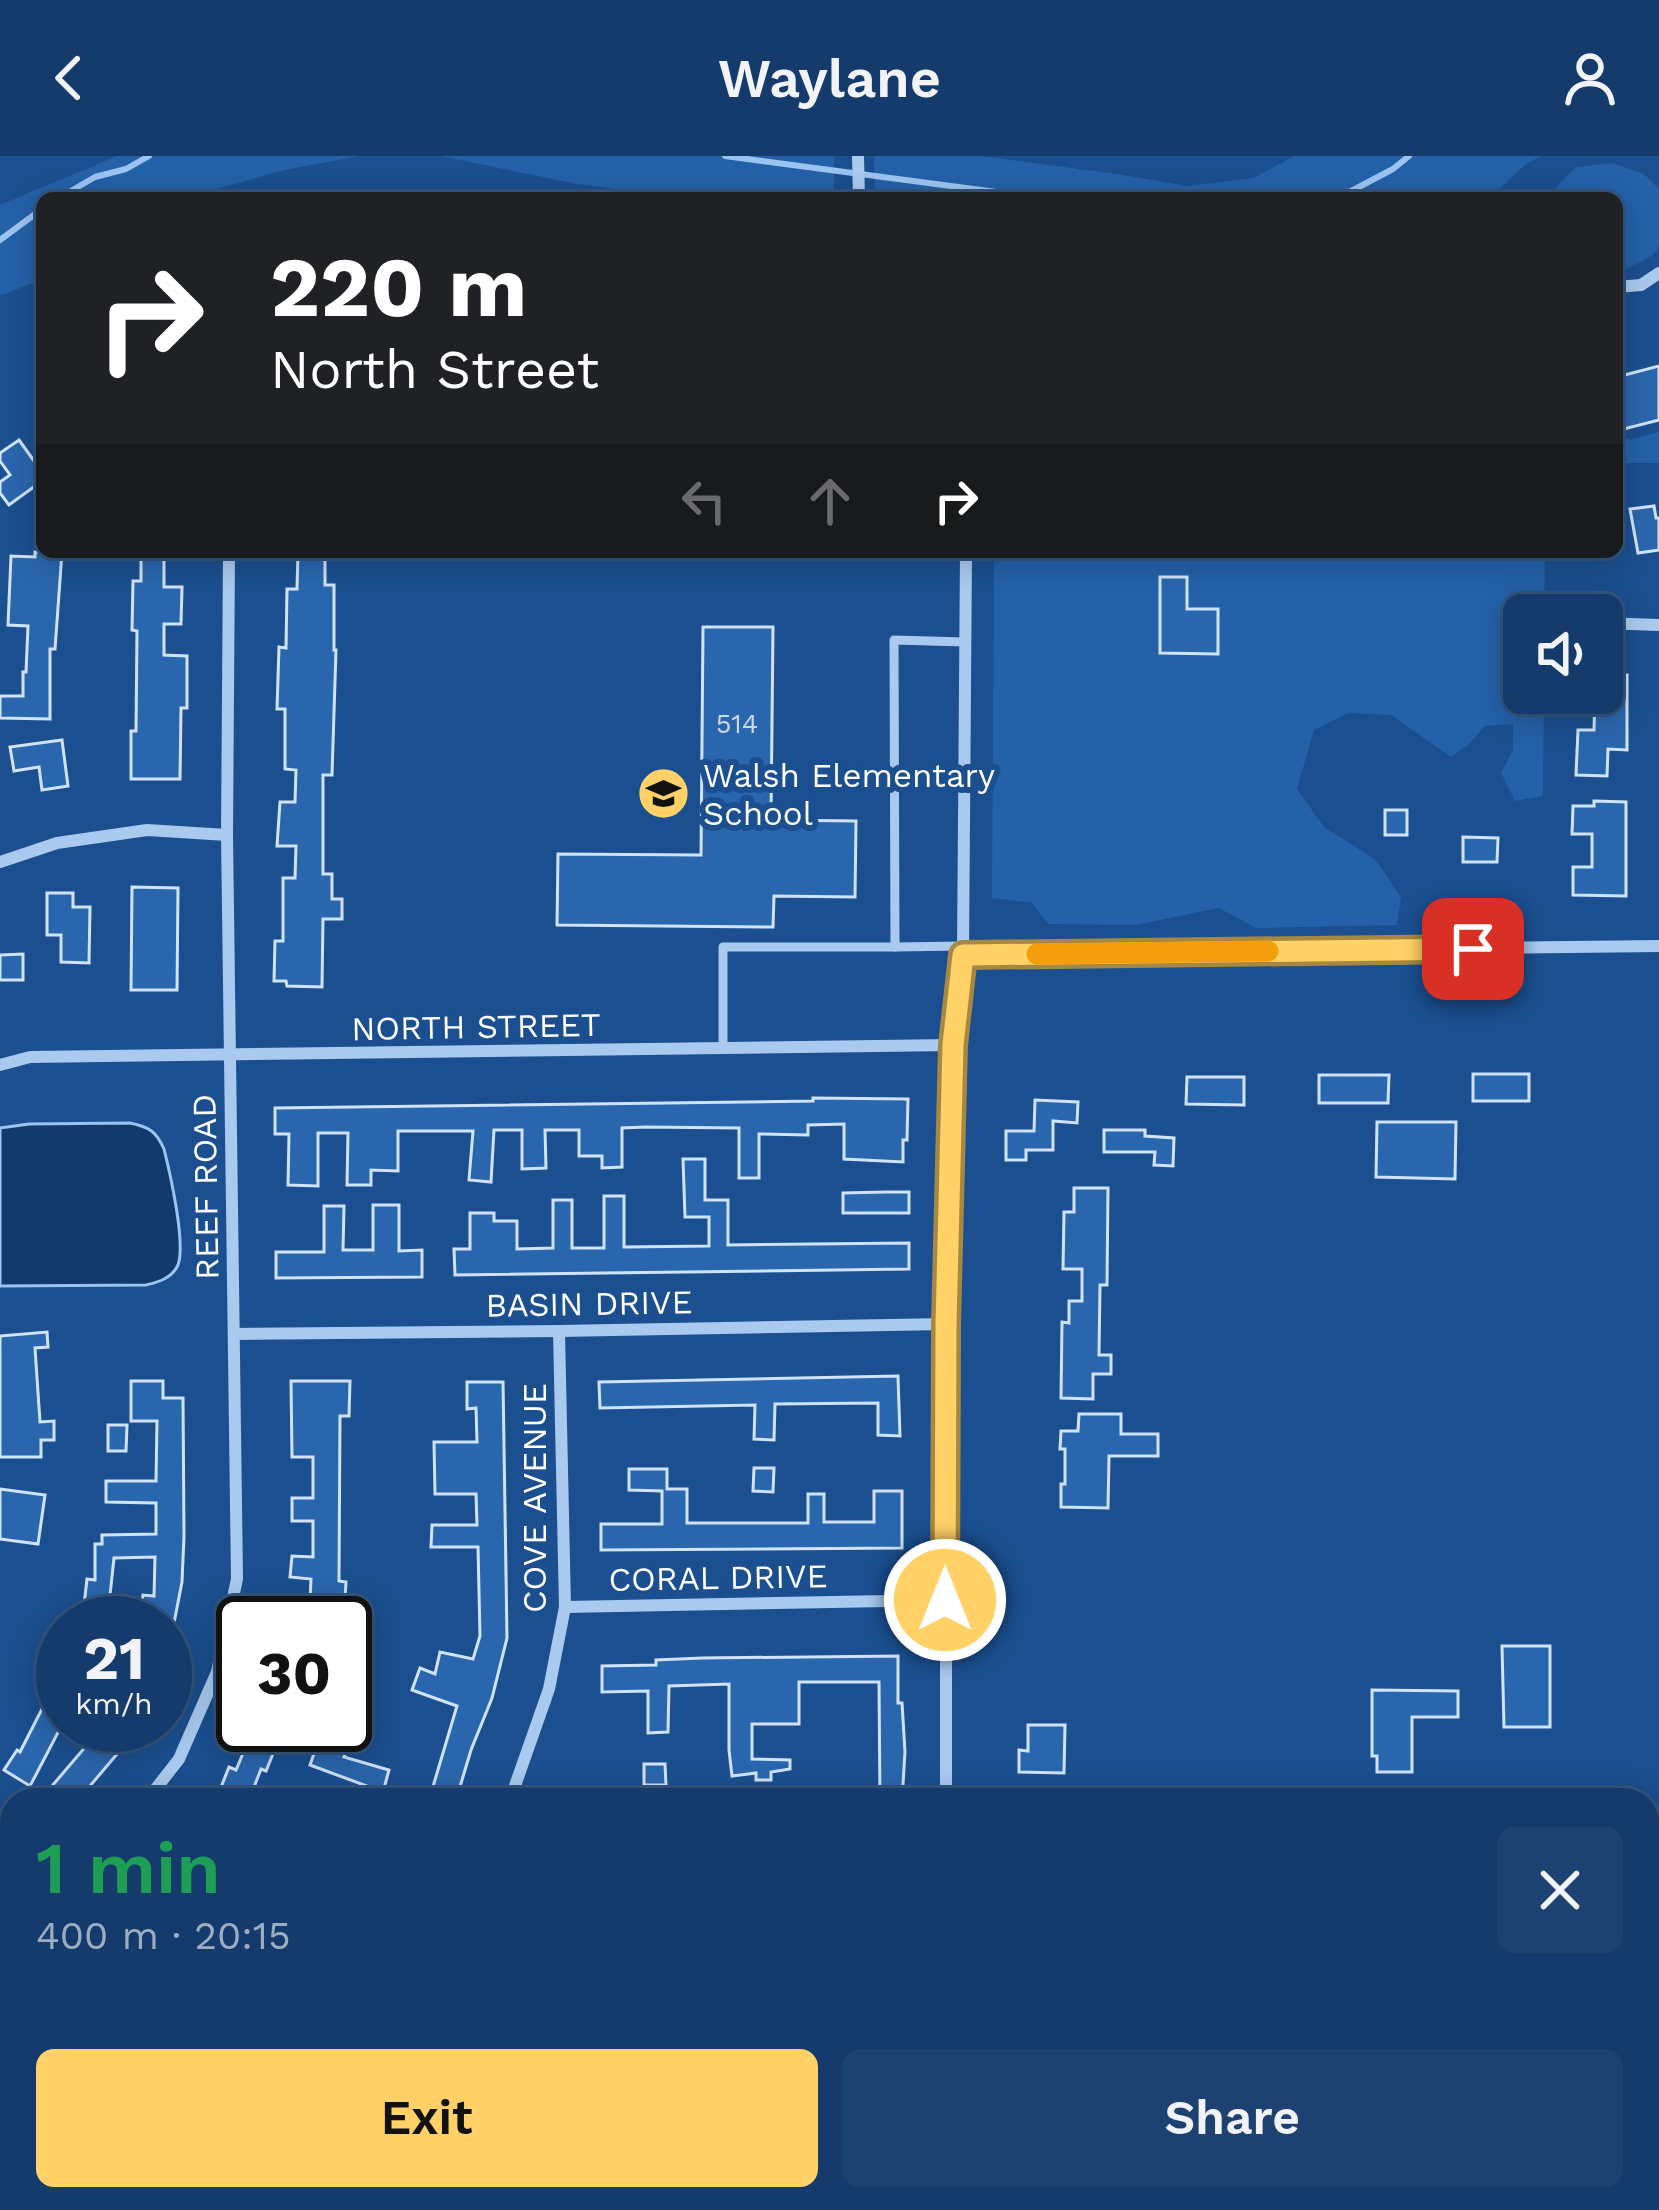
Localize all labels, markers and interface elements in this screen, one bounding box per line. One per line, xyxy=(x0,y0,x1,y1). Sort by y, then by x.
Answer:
icon: back xyxy=(36,45,102,111)
icon: person xyxy=(1557,45,1623,111)
text: Waylane xyxy=(718,47,941,110)
text: 220 m xyxy=(270,238,527,336)
icon: right xyxy=(72,240,228,396)
text: North Street xyxy=(270,338,599,401)
icon: left xyxy=(671,468,737,534)
icon: ahead xyxy=(797,468,863,534)
icon: right xyxy=(923,468,989,534)
map controls xyxy=(1503,594,1623,714)
button: sound xyxy=(1503,594,1623,714)
house number: 514 xyxy=(716,708,758,740)
place label: Walsh Elementary School xyxy=(703,756,995,833)
school or university icon: Walsh Elementary School xyxy=(636,766,692,822)
pin xyxy=(1422,898,1524,1000)
icon: arrive xyxy=(1440,916,1506,982)
street label: NORTH STREET xyxy=(351,1005,601,1048)
street label: REEF ROAD xyxy=(184,1094,227,1280)
street label: BASIN DRIVE xyxy=(485,1282,693,1325)
street label: COVE AVENUE xyxy=(515,1383,554,1613)
position arrow xyxy=(882,1537,1008,1663)
street label: CORAL DRIVE xyxy=(608,1556,828,1599)
speed limit sign: 30 xyxy=(216,1596,372,1752)
text: 21 xyxy=(83,1623,145,1694)
text: km/h xyxy=(75,1686,153,1721)
text: 1 min xyxy=(36,1826,221,1910)
button: close xyxy=(1497,1827,1623,1953)
text: 400 m · 20:15 xyxy=(36,1913,291,1958)
button: Exit xyxy=(36,2049,818,2187)
button: Share xyxy=(842,2049,1623,2187)

